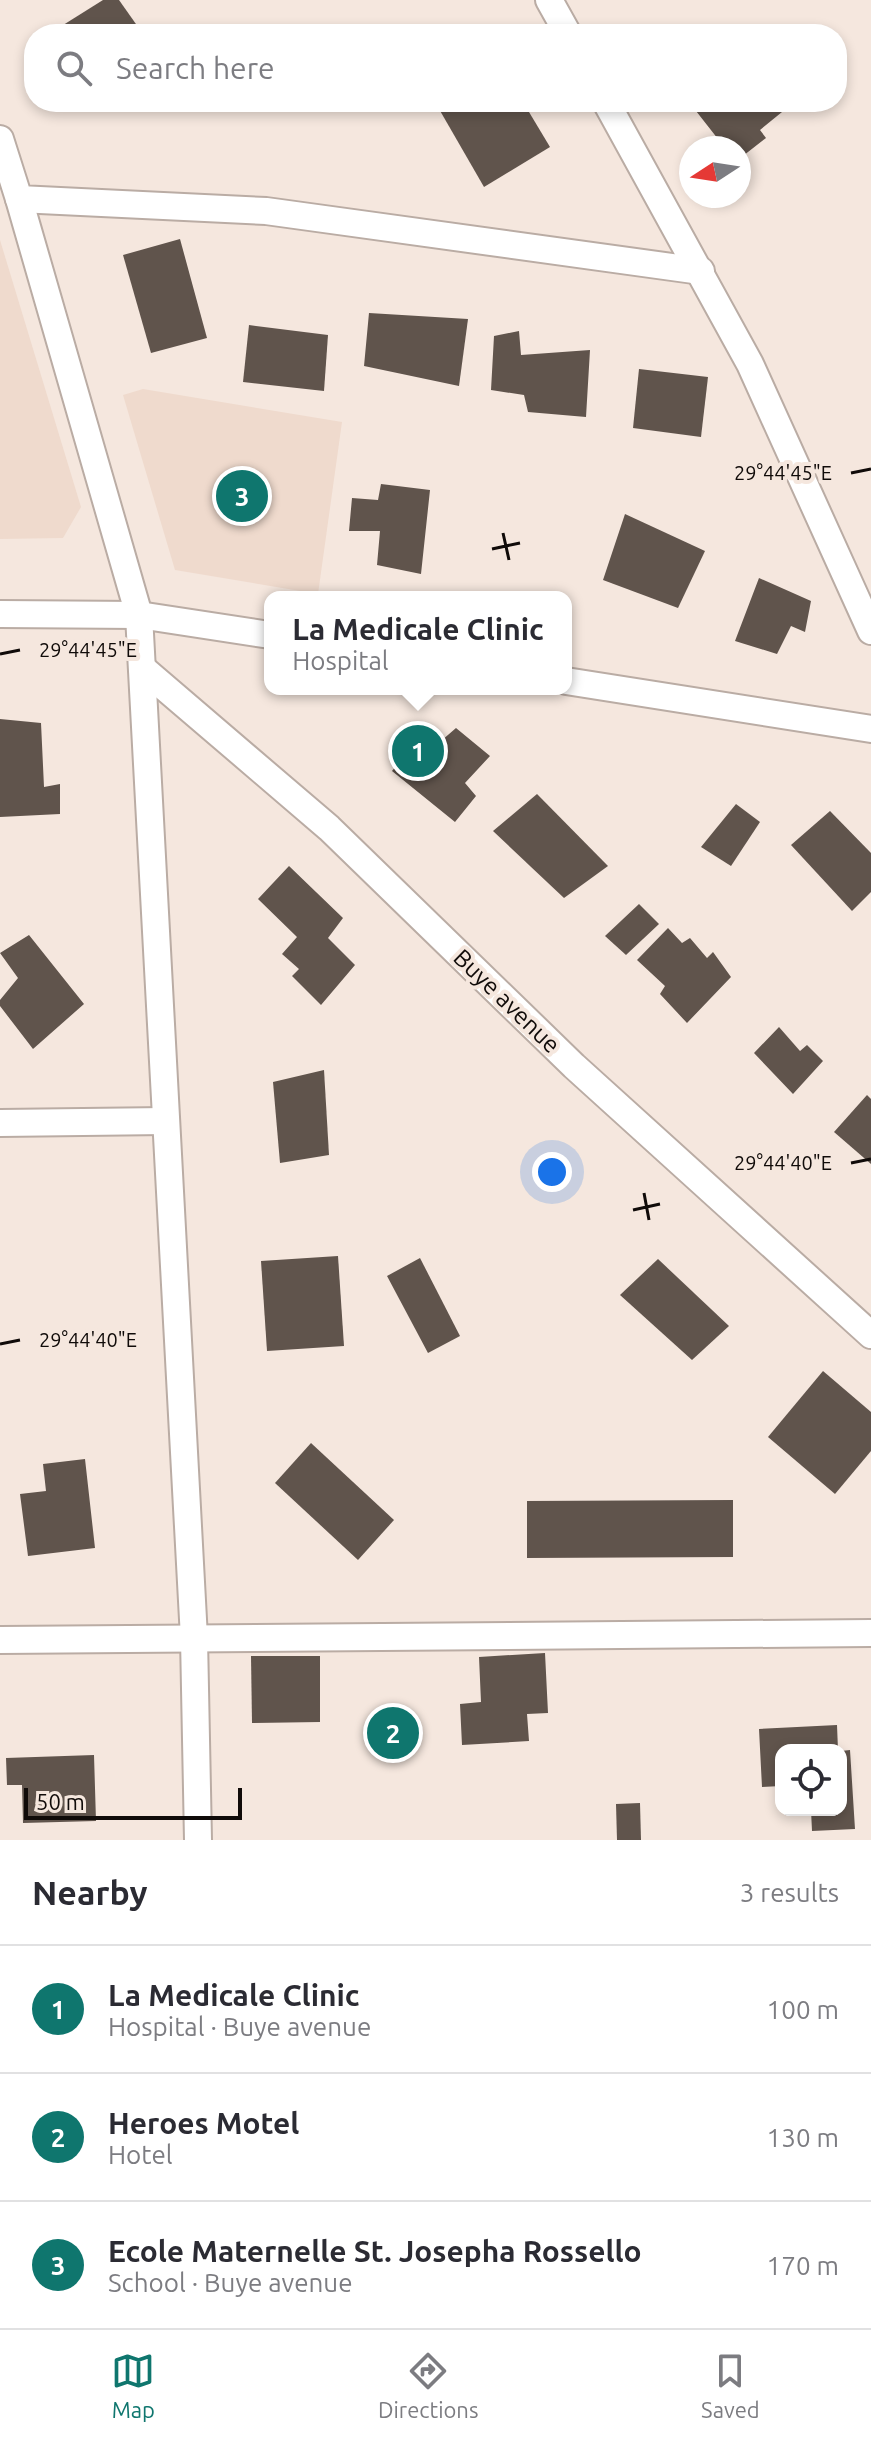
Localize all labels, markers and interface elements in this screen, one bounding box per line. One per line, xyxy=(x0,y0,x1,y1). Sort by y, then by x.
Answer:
search box xyxy=(24,24,847,112)
icon: search xyxy=(52,46,96,90)
text: Search here xyxy=(116,51,275,85)
north arrow xyxy=(679,136,751,208)
text: 29°44'45"E xyxy=(734,461,832,484)
pin: 3 xyxy=(216,466,268,526)
popup xyxy=(264,591,572,695)
text: La Medicale Clinic xyxy=(292,612,544,646)
text: 29°44'45"E xyxy=(39,638,137,661)
text: Hospital xyxy=(292,646,389,675)
pin: 1 xyxy=(392,721,444,781)
street label: Buye avenue xyxy=(448,944,566,1058)
text: 29°44'40"E xyxy=(734,1151,832,1174)
your location xyxy=(532,1152,572,1192)
text: 29°44'40"E xyxy=(39,1328,137,1351)
pin: 2 xyxy=(367,1703,419,1763)
map controls xyxy=(775,1744,847,1816)
button: locate xyxy=(775,1744,847,1816)
scale bar xyxy=(24,1784,242,1820)
text: 50 m xyxy=(36,1789,85,1814)
text: Nearby xyxy=(32,1873,147,1911)
text: 3 results xyxy=(740,1878,839,1907)
text: La Medicale Clinic xyxy=(108,1978,360,2012)
text: 1 xyxy=(51,1995,65,2024)
text: 100 m xyxy=(767,1995,839,2024)
text: Hospital · Buye avenue xyxy=(108,2012,371,2041)
text: Heroes Motel xyxy=(108,2106,299,2140)
text: 2 xyxy=(51,2123,65,2152)
text: 130 m xyxy=(767,2123,839,2152)
text: Hotel xyxy=(108,2140,173,2169)
text: Ecole Maternelle St. Josepha Rossello xyxy=(108,2234,642,2268)
text: 3 xyxy=(51,2251,65,2280)
text: 170 m xyxy=(767,2251,839,2280)
text: School · Buye avenue xyxy=(108,2268,353,2297)
tab: Map xyxy=(111,2349,155,2422)
tab: Directions xyxy=(378,2349,478,2422)
tab: Saved xyxy=(701,2349,760,2422)

